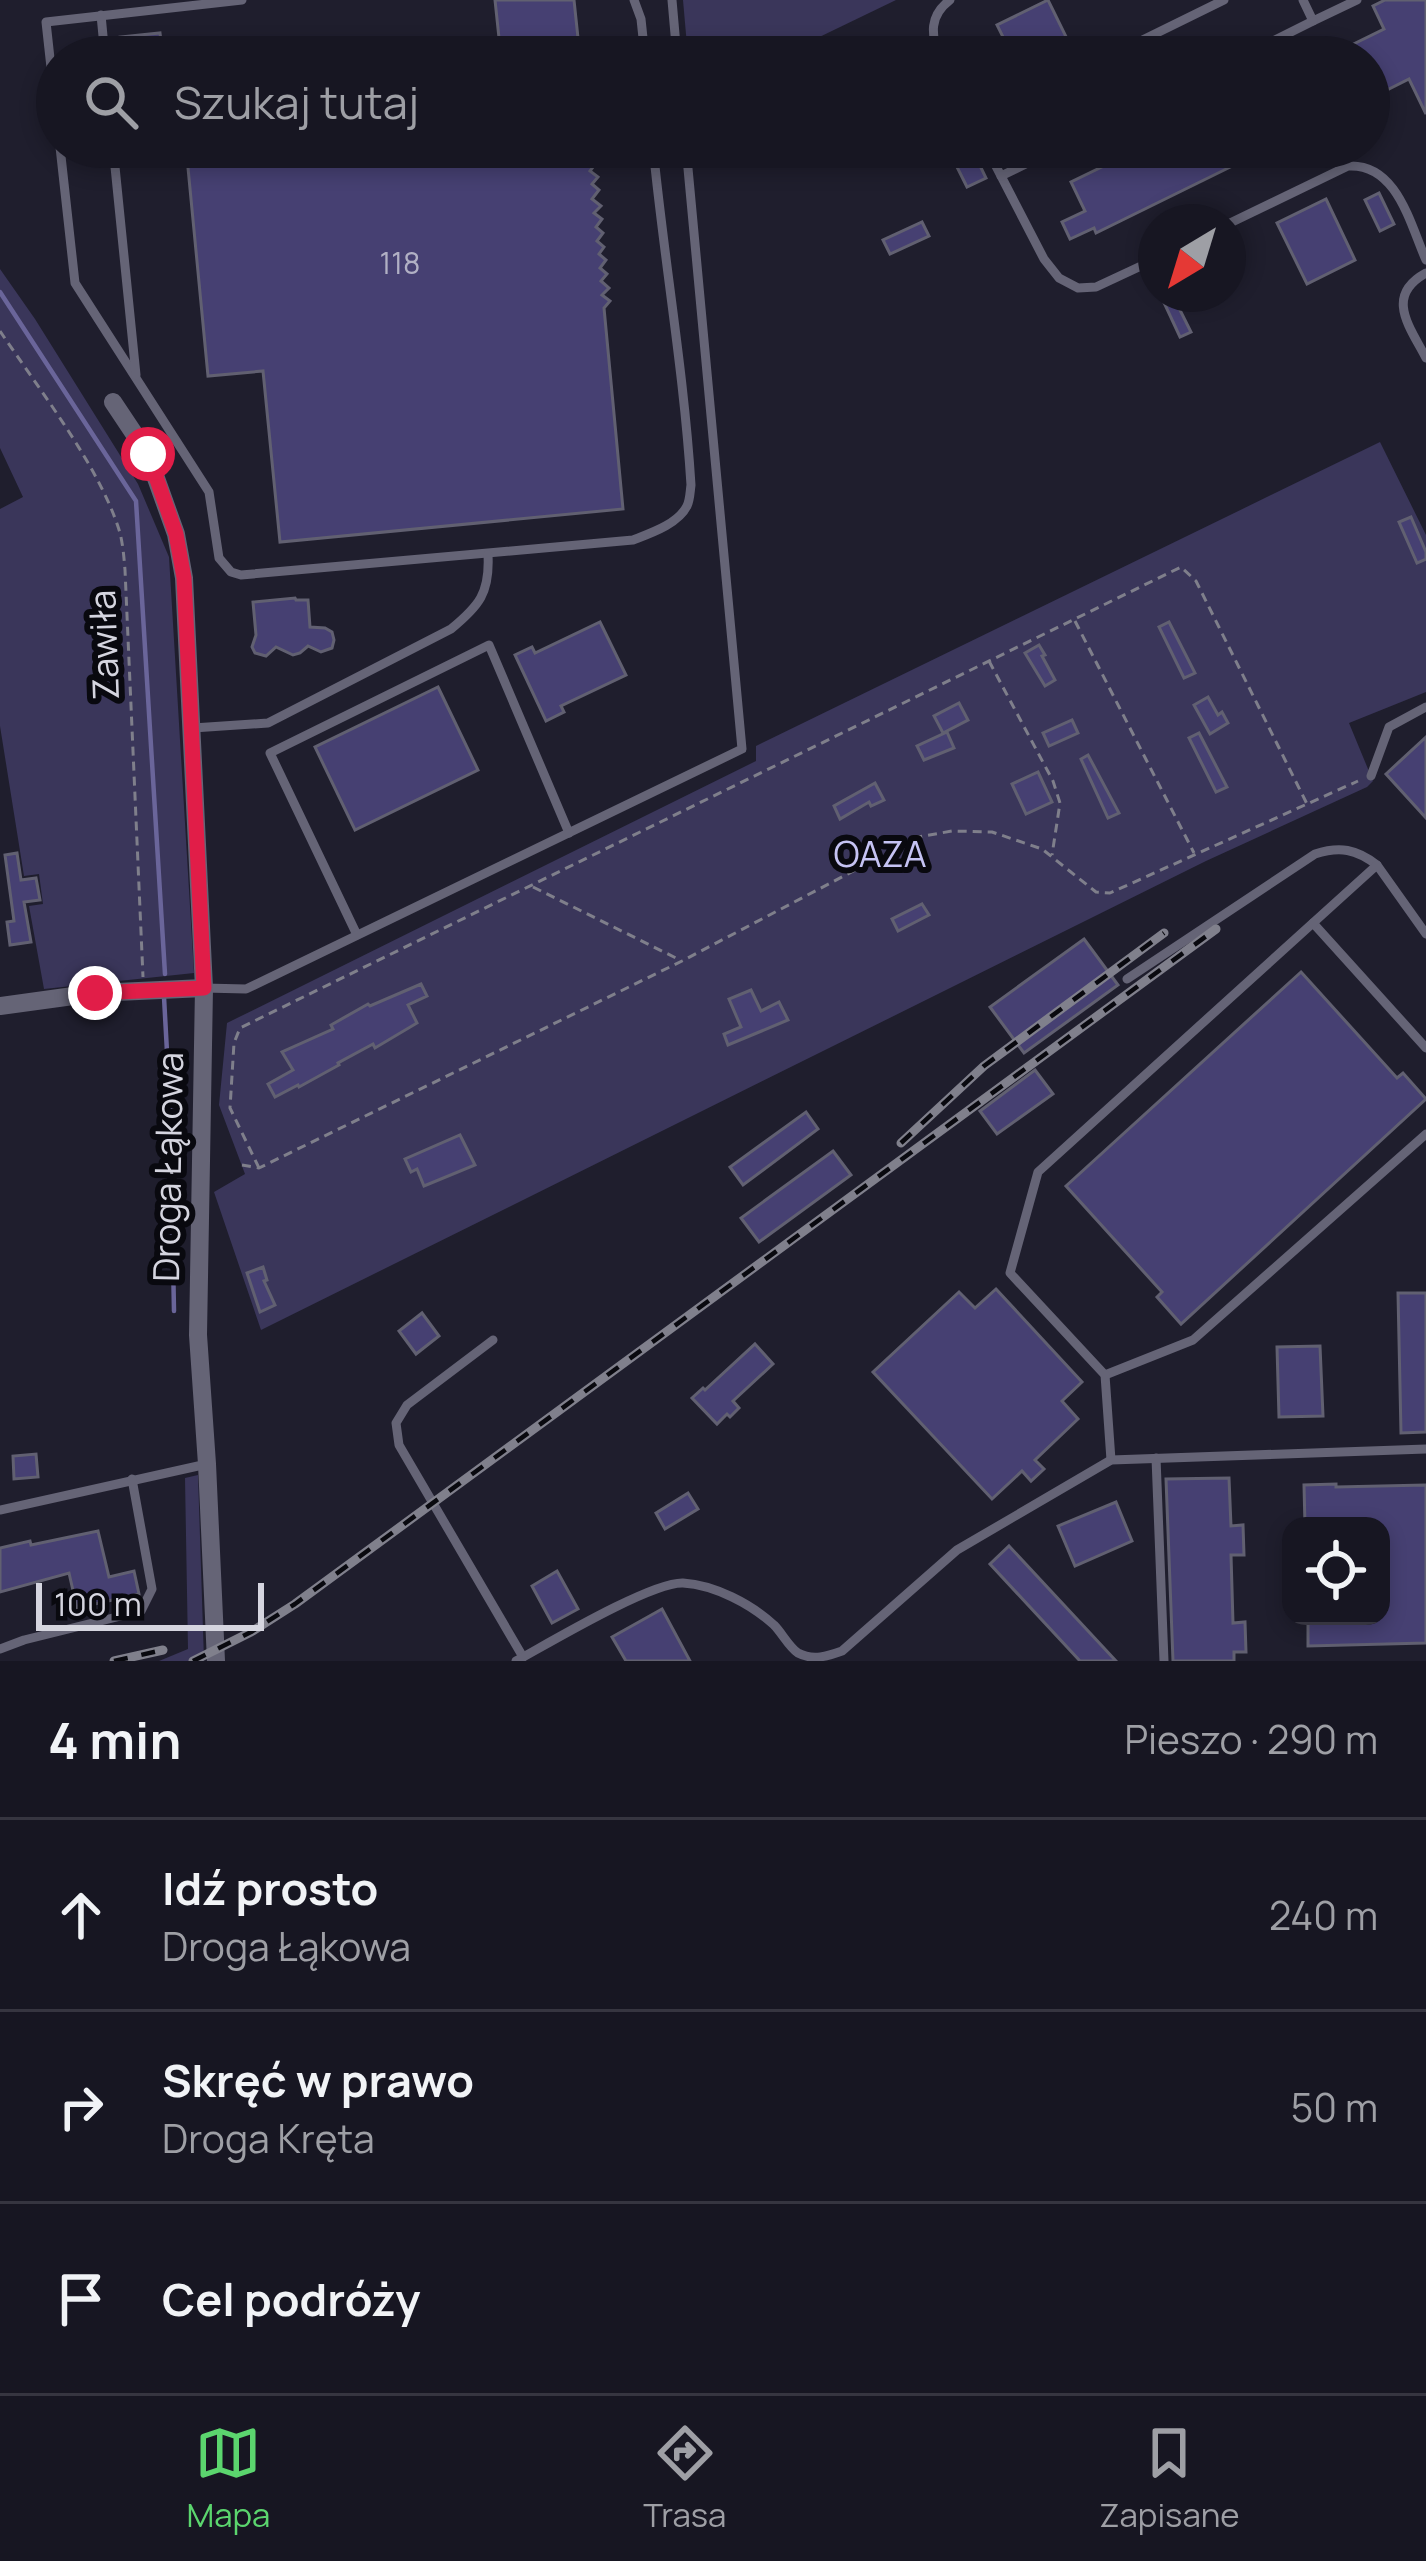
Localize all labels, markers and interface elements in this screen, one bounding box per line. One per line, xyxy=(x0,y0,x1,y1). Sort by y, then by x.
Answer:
search box xyxy=(36,36,1390,168)
icon: search xyxy=(78,69,144,135)
text: Szukaj tutaj xyxy=(174,71,419,133)
north arrow xyxy=(1138,204,1246,312)
house number: 118 xyxy=(380,242,420,283)
route start xyxy=(121,427,175,481)
street label: Zawiła xyxy=(77,589,130,701)
park label: OAZA xyxy=(833,829,927,878)
route end xyxy=(68,966,122,1020)
street label: Droga Łąkowa xyxy=(141,1052,194,1282)
map controls xyxy=(1282,1517,1390,1625)
button: locate xyxy=(1282,1517,1390,1625)
scale bar xyxy=(36,1577,264,1630)
text: 100 m xyxy=(54,1581,142,1626)
text: 4 min xyxy=(48,1705,181,1774)
text: Pieszo · 290 m xyxy=(1124,1712,1378,1766)
text: Idź prosto xyxy=(162,1857,378,1919)
icon: ahead xyxy=(48,1882,114,1948)
text: 240 m xyxy=(1269,1888,1378,1942)
text: Droga Łąkowa xyxy=(162,1919,411,1973)
text: Skręć w prawo xyxy=(162,2049,474,2111)
icon: right xyxy=(48,2074,114,2140)
text: 50 m xyxy=(1291,2080,1378,2134)
text: Droga Kręta xyxy=(162,2111,375,2165)
icon: arrive xyxy=(48,2266,114,2332)
text: Cel podróży xyxy=(162,2268,420,2330)
tab: Mapa xyxy=(186,2420,270,2537)
tab: Trasa xyxy=(643,2420,726,2537)
tab: Zapisane xyxy=(1099,2420,1240,2537)

